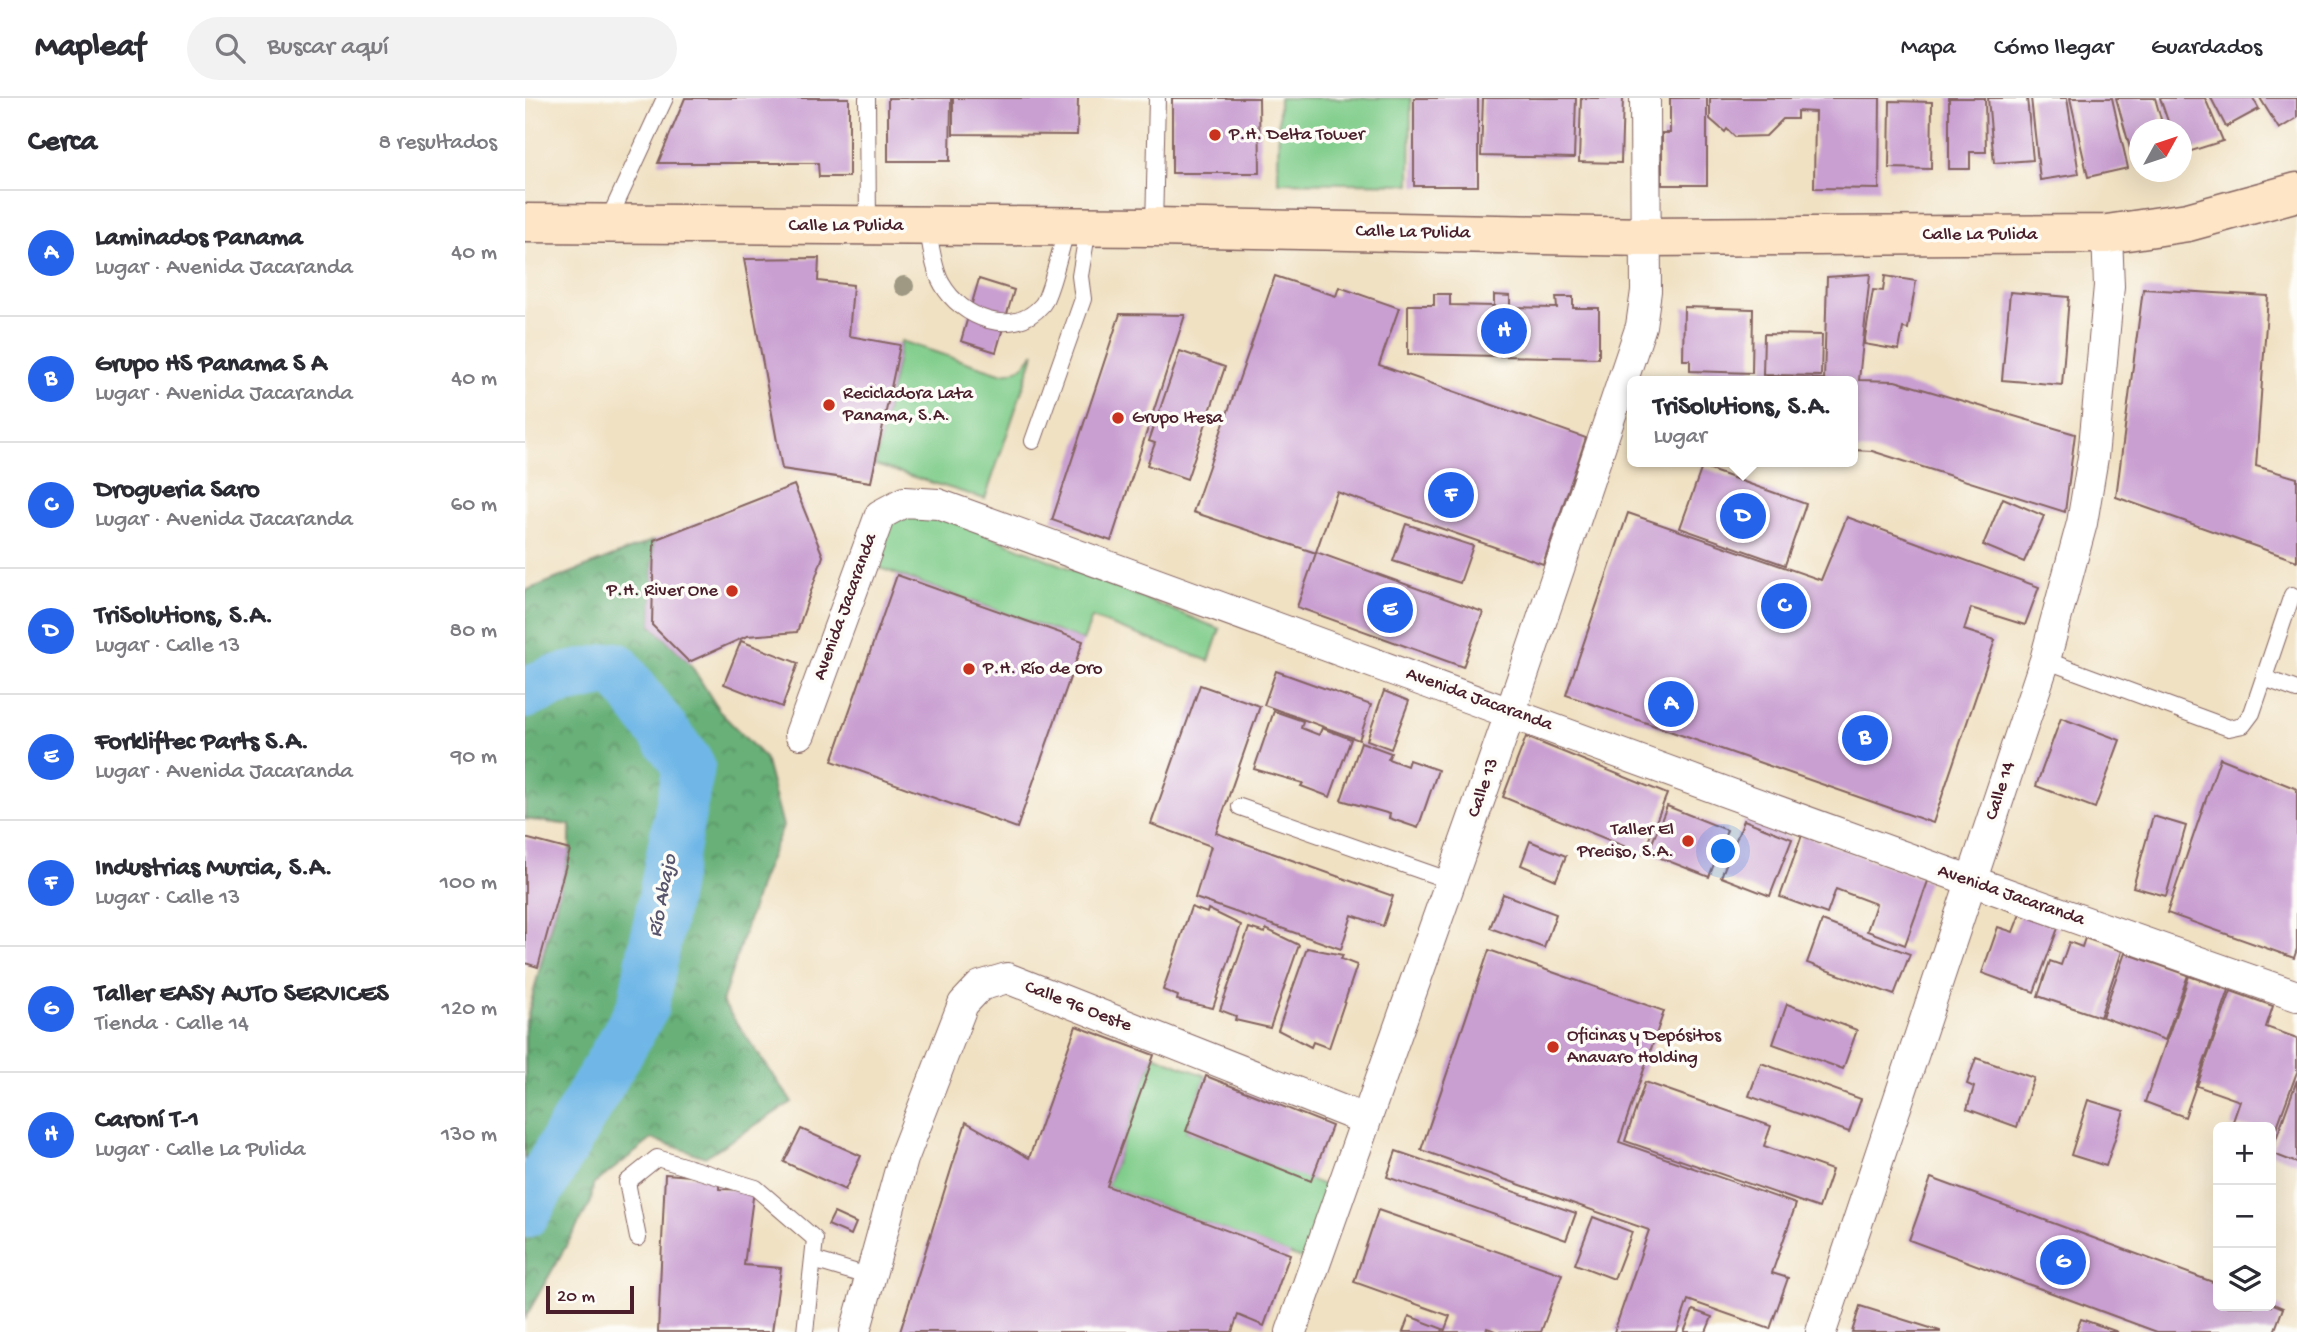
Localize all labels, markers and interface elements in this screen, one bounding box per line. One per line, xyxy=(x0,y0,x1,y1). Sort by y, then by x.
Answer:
search box xyxy=(187,17,677,80)
text: Mapleaf xyxy=(35,29,145,67)
icon: search xyxy=(211,29,249,67)
text: Buscar aquí xyxy=(267,33,389,64)
text: Mapa xyxy=(1901,34,1956,63)
text: Cómo llegar xyxy=(1994,34,2113,63)
text: Guardados xyxy=(2151,34,2262,63)
north arrow xyxy=(2129,119,2192,182)
place label: P.H. Delta Tower xyxy=(1228,124,1367,147)
text: Cerca xyxy=(28,126,97,161)
marker: P.H. Delta Tower xyxy=(1207,127,1223,143)
text: 8 resultados xyxy=(379,130,497,157)
street label: Calle La Pulida xyxy=(789,215,905,238)
street label: Calle La Pulida xyxy=(1355,220,1472,246)
text: Laminados Panama xyxy=(95,224,303,255)
street label: Calle La Pulida xyxy=(1923,224,2039,247)
text: A xyxy=(44,240,58,267)
text: 40 m xyxy=(451,240,497,267)
text: Lugar · Avenida Jacaranda xyxy=(95,255,353,282)
pin: H xyxy=(1481,305,1527,357)
text: Grupo HS Panama S A xyxy=(95,350,327,381)
text: B xyxy=(45,366,57,393)
text: 40 m xyxy=(451,366,497,393)
popup xyxy=(1627,376,1858,467)
text: Lugar · Avenida Jacaranda xyxy=(95,381,353,408)
place label: Recicladora Lata Panama, S.A. xyxy=(842,383,975,428)
text: TriSolutions, S.A. xyxy=(1653,393,1832,424)
marker: Recicladora Lata Panama, S.A. xyxy=(821,397,837,413)
place label: Grupo Itesa xyxy=(1132,407,1224,430)
marker: Grupo Itesa xyxy=(1110,410,1126,426)
text: Lugar xyxy=(1653,424,1707,451)
pin: F xyxy=(1428,469,1474,521)
text: Drogueria Saro xyxy=(95,476,260,507)
pin: D xyxy=(1720,490,1766,542)
text: C xyxy=(45,492,57,519)
text: 60 m xyxy=(451,492,497,519)
text: Lugar · Avenida Jacaranda xyxy=(95,507,353,534)
street label: Avenida Jacaranda xyxy=(809,529,884,683)
place label: P.H. River One xyxy=(605,580,718,603)
pin: C xyxy=(1761,580,1807,632)
marker: P.H. River One xyxy=(724,583,740,599)
pin: E xyxy=(1367,584,1413,636)
text: TriSolutions, S.A. xyxy=(95,602,273,633)
text: D xyxy=(44,618,59,645)
text: 80 m xyxy=(450,618,497,645)
text: Lugar · Calle 13 xyxy=(95,633,240,660)
place label: P.H. Río de Oro xyxy=(982,658,1103,681)
marker: P.H. Río de Oro xyxy=(961,661,977,677)
street label: Avenida Jacaranda xyxy=(1403,663,1557,738)
pin: A xyxy=(1648,678,1694,730)
pin: B xyxy=(1842,712,1888,764)
text: Forkliftec Parts S.A. xyxy=(95,728,309,759)
text: E xyxy=(44,744,58,771)
text: 90 m xyxy=(451,744,497,771)
street label: Calle 13 xyxy=(1463,755,1505,821)
text: Lugar · Avenida Jacaranda xyxy=(95,759,353,786)
street label: Calle 14 xyxy=(1981,759,2021,823)
place label: Taller El Preciso, S.A. xyxy=(1576,819,1674,864)
marker: Taller El Preciso, S.A. xyxy=(1680,833,1696,849)
your location xyxy=(1706,834,1740,868)
water label: Río Abajo xyxy=(644,852,684,939)
text: Industrias Murcia, S.A. xyxy=(95,854,333,885)
street label: Avenida Jacaranda xyxy=(1934,860,2089,932)
text: F xyxy=(45,870,57,897)
text: 100 m xyxy=(440,870,497,897)
text: Lugar · Calle 13 xyxy=(95,885,240,912)
street label: Calle 96 Oeste xyxy=(1021,976,1135,1038)
text: Taller EASY AUTO SERVICES xyxy=(95,980,389,1011)
text: G xyxy=(44,996,58,1023)
text: 120 m xyxy=(442,996,497,1023)
text: Tienda · Calle 14 xyxy=(95,1011,249,1038)
place label: Oficinas y Depósitos Anavaro Holding xyxy=(1567,1025,1722,1070)
marker: Oficinas y Depósitos Anavaro Holding xyxy=(1545,1039,1561,1055)
text: Caroní T-1 xyxy=(95,1106,199,1137)
text: H xyxy=(44,1122,58,1149)
text: 130 m xyxy=(441,1122,497,1149)
map controls xyxy=(2213,1122,2276,1311)
button: + xyxy=(2213,1122,2276,1185)
text: Lugar · Calle La Pulida xyxy=(95,1137,305,1164)
button: − xyxy=(2213,1185,2276,1248)
pin: G xyxy=(2040,1236,2086,1288)
button: layers xyxy=(2213,1248,2276,1311)
scale bar xyxy=(546,1283,633,1315)
text: 20 m xyxy=(557,1286,595,1309)

